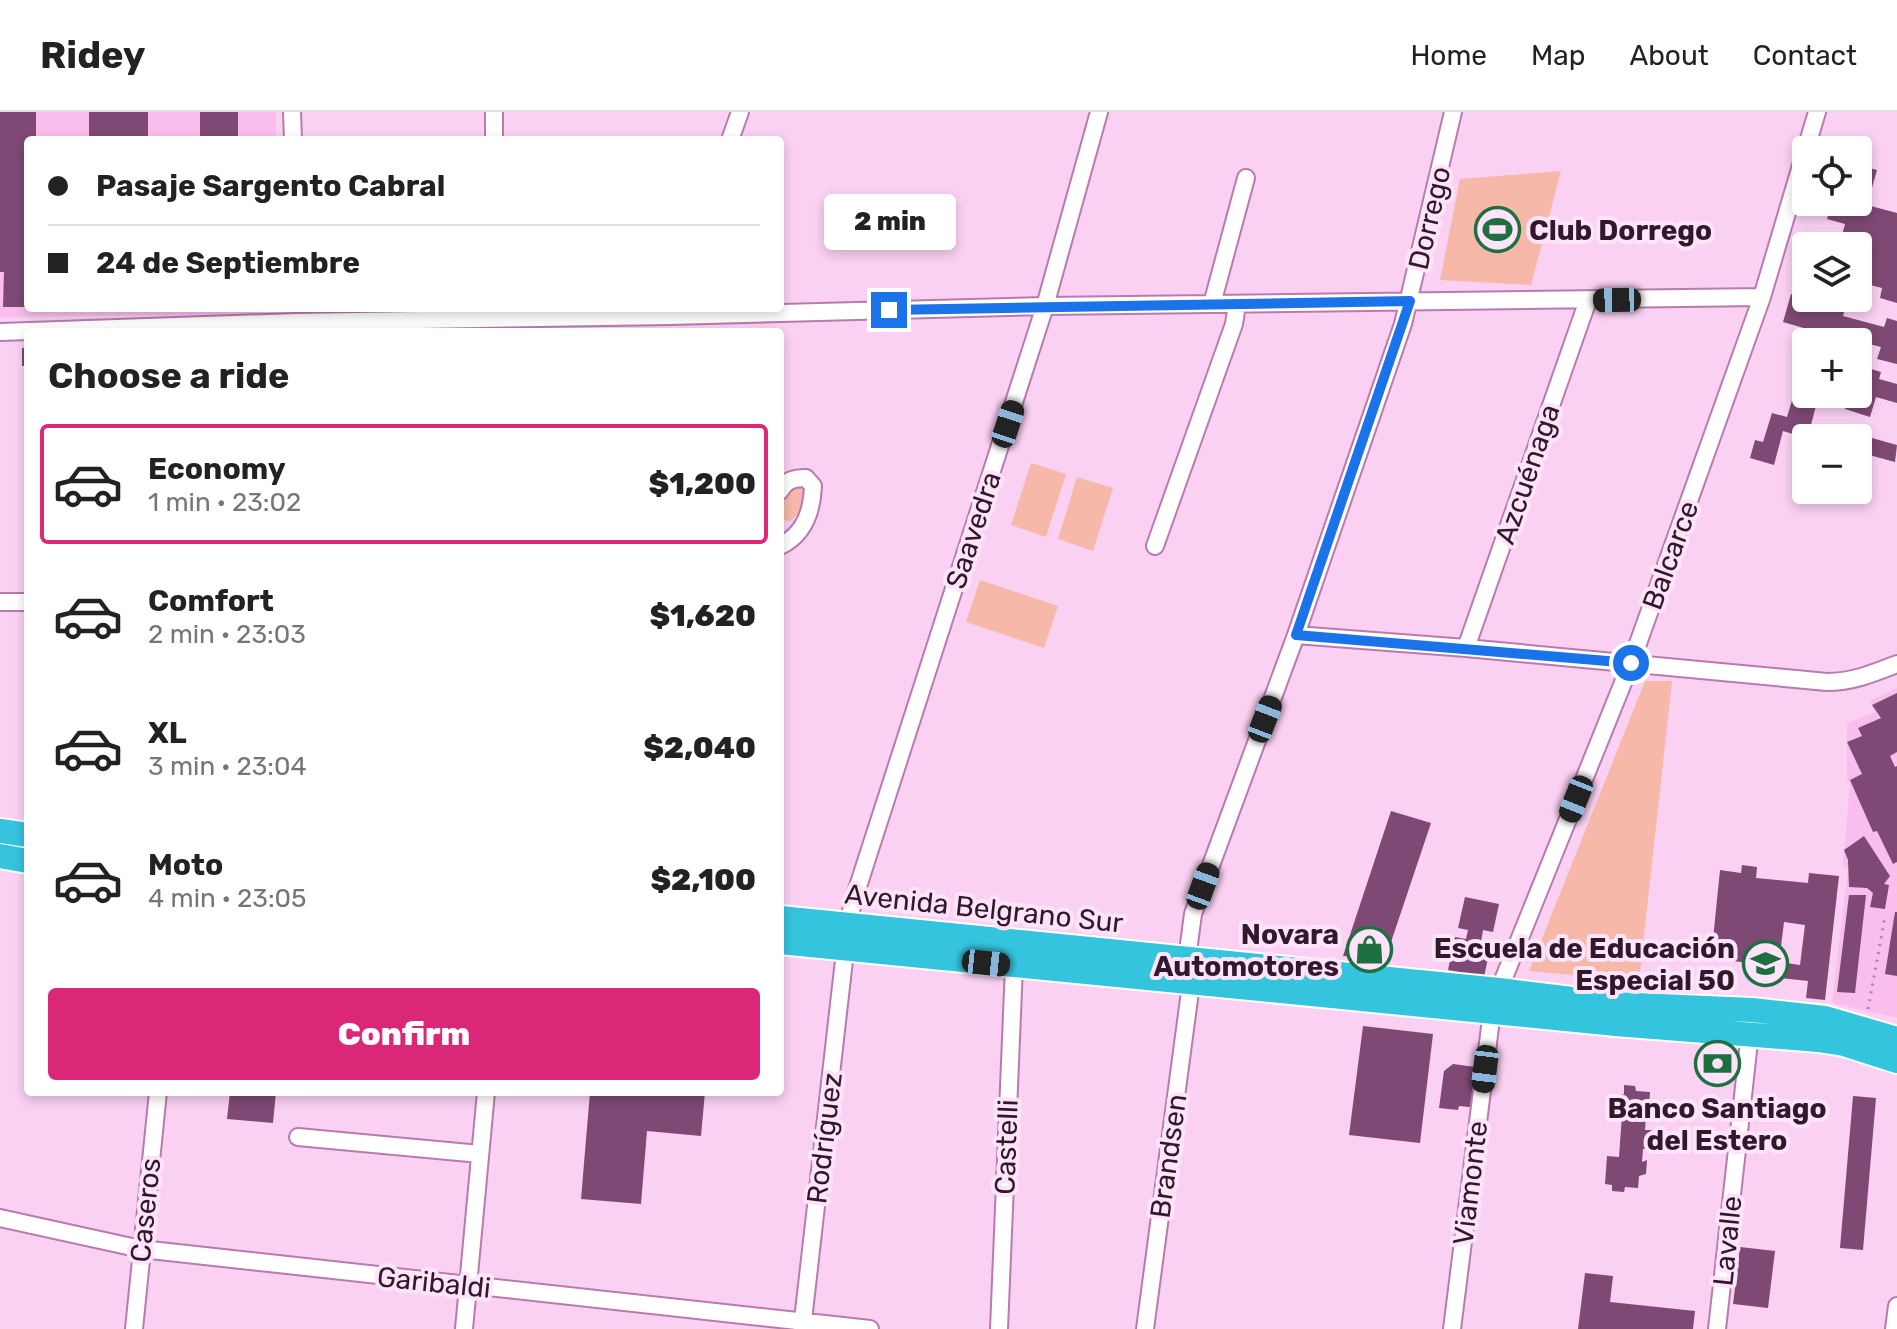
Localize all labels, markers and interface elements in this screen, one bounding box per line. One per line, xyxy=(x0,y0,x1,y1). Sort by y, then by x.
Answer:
text: Ridey xyxy=(40,32,146,78)
text: Home xyxy=(1410,39,1487,72)
text: Map xyxy=(1531,39,1585,72)
text: About xyxy=(1629,39,1709,72)
text: Contact xyxy=(1753,39,1857,72)
map controls xyxy=(1792,136,1872,504)
button: locate xyxy=(1792,136,1872,216)
street label: Dorrego xyxy=(1402,163,1457,273)
text: Pasaje Sargento Cabral xyxy=(96,168,445,204)
callout: 2 min xyxy=(823,194,955,250)
text: 2 min xyxy=(854,206,926,237)
sports icon: Club Dorrego xyxy=(1474,206,1522,254)
place label: Club Dorrego xyxy=(1529,214,1712,247)
button: layers xyxy=(1792,232,1872,312)
text: 24 de Septiembre xyxy=(96,245,360,281)
car xyxy=(1593,288,1641,312)
route end xyxy=(871,292,907,328)
button: + xyxy=(1792,328,1872,408)
text: Choose a ride xyxy=(48,354,289,397)
car xyxy=(989,397,1027,451)
street label: Azcuénaga xyxy=(1488,400,1567,548)
button: − xyxy=(1792,424,1872,504)
icon: car xyxy=(52,448,124,520)
text: Economy xyxy=(148,451,286,487)
text: $1,200 xyxy=(649,466,756,502)
street label: Saavedra xyxy=(939,467,1008,593)
text: 1 min · 23:02 xyxy=(148,487,301,518)
street label: Balcarce xyxy=(1636,496,1705,614)
icon: car xyxy=(52,580,124,652)
text: Comfort xyxy=(148,583,274,619)
text: $1,620 xyxy=(649,598,756,634)
text: 2 min · 23:03 xyxy=(148,619,306,650)
route start xyxy=(1613,645,1649,681)
car xyxy=(1245,692,1285,746)
icon: car xyxy=(52,712,124,784)
text: XL xyxy=(148,715,187,751)
text: $2,040 xyxy=(643,730,756,766)
text: 3 min · 23:04 xyxy=(148,751,307,782)
car xyxy=(1556,772,1596,826)
icon: car xyxy=(52,844,124,916)
text: Moto xyxy=(148,847,223,883)
car xyxy=(1184,859,1222,913)
text: $2,100 xyxy=(650,862,756,898)
street label: Avenida Belgrano Sur xyxy=(843,877,1125,940)
text: 4 min · 23:05 xyxy=(148,883,307,914)
place label: Novara Automotores xyxy=(1153,918,1339,983)
shop icon: Novara Automotores xyxy=(1346,926,1394,974)
place label: Escuela de Educación Especial 50 xyxy=(1434,932,1735,997)
school or university icon: Escuela de Educación Especial 50 xyxy=(1742,940,1790,988)
car xyxy=(961,949,1011,977)
button: Confirm xyxy=(48,988,760,1080)
bank icon: Banco Santiago del Estero xyxy=(1693,1039,1741,1087)
car xyxy=(1470,1044,1500,1094)
street label: Rodríguez xyxy=(800,1071,849,1205)
street label: Brandsen xyxy=(1143,1092,1194,1220)
place label: Banco Santiago del Estero xyxy=(1607,1092,1827,1157)
street label: Castelli xyxy=(988,1099,1025,1195)
street label: Viamonte xyxy=(1447,1119,1494,1247)
street label: Caseros xyxy=(124,1156,167,1264)
street label: Lavalle xyxy=(1706,1194,1749,1288)
street label: Garibaldi xyxy=(375,1260,493,1305)

